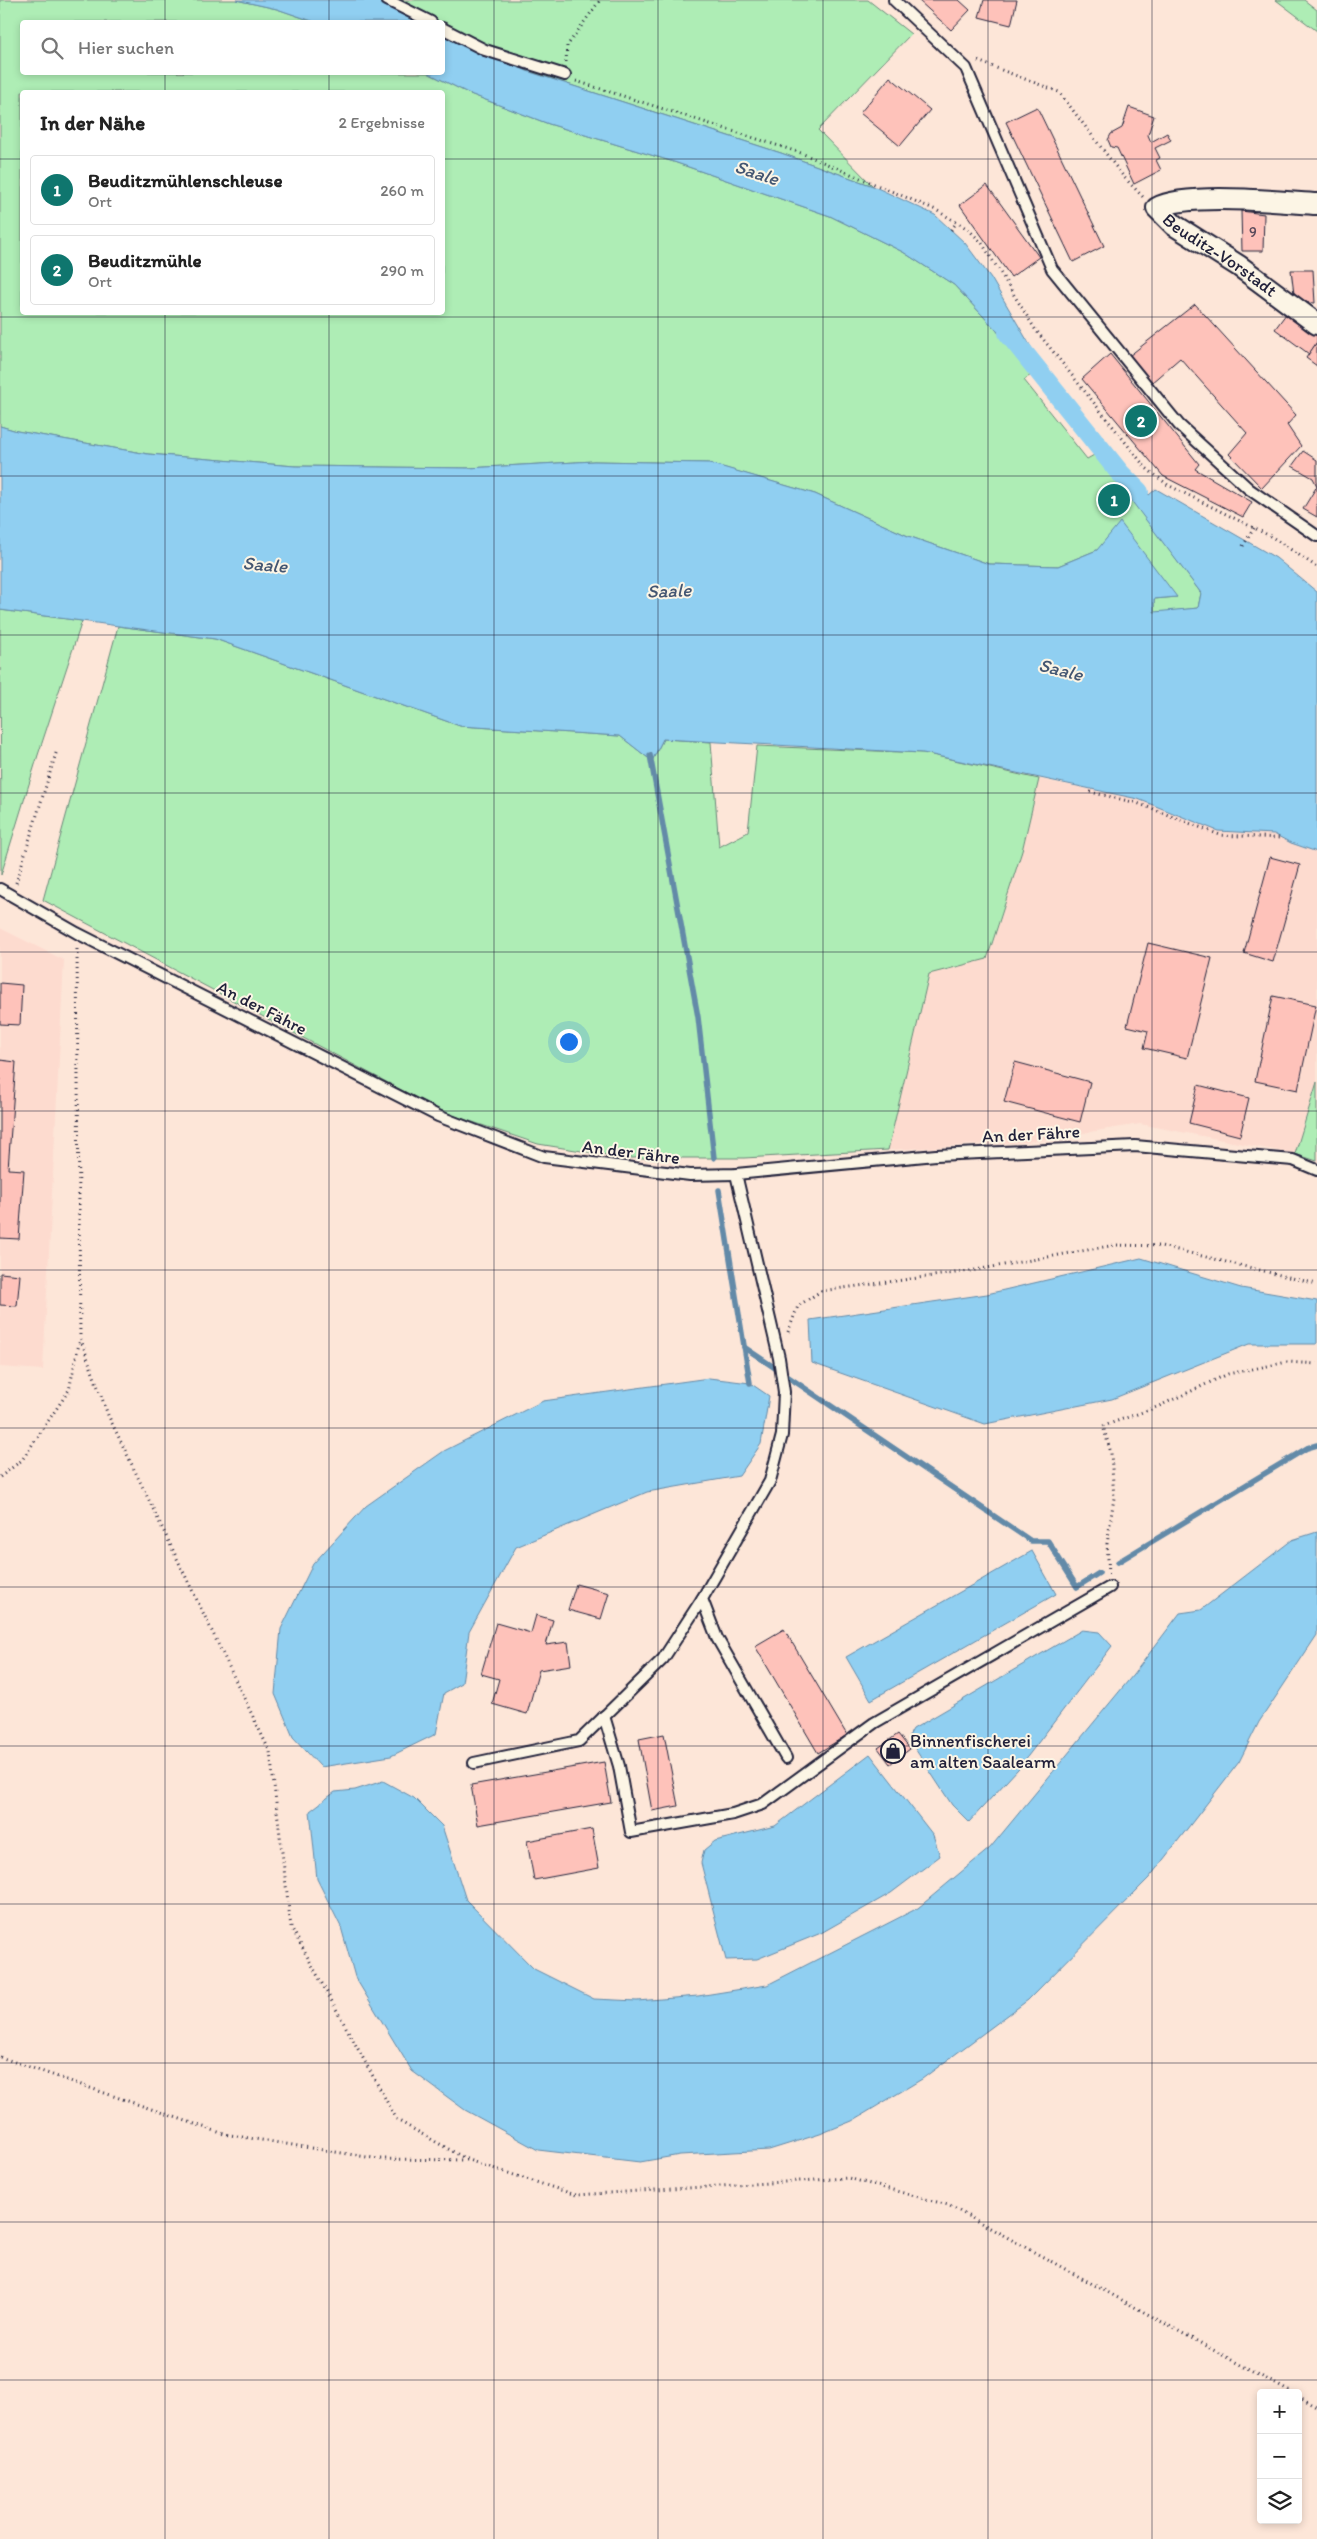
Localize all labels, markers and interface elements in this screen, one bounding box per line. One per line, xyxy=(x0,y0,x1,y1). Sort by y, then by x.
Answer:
search box xyxy=(20,20,445,75)
icon: search xyxy=(38,34,66,62)
text: Hier suchen xyxy=(78,36,174,59)
text: In der Nähe xyxy=(40,110,145,135)
text: 2 Ergebnisse xyxy=(339,113,425,132)
water label: Saale xyxy=(732,155,782,191)
text: Beuditzmühlenschleuse xyxy=(88,169,283,192)
text: 1 xyxy=(53,181,61,200)
text: 260 m xyxy=(380,181,424,200)
text: Ort xyxy=(88,192,112,211)
street label: Beuditz-Vorstadt xyxy=(1158,209,1282,302)
house number: 9 xyxy=(1249,223,1257,241)
text: Beuditzmühle xyxy=(88,249,202,272)
text: 2 xyxy=(53,261,61,280)
text: 290 m xyxy=(380,261,424,280)
text: Ort xyxy=(88,272,112,291)
pin: 2 xyxy=(1125,402,1157,440)
pin: 1 xyxy=(1098,481,1130,519)
water label: Saale xyxy=(242,551,289,578)
water label: Saale xyxy=(646,578,692,603)
water label: Saale xyxy=(1037,653,1086,686)
street label: An der Fähre xyxy=(213,976,311,1040)
your location xyxy=(556,1029,582,1055)
street label: An der Fähre xyxy=(981,1120,1081,1148)
street label: An der Fähre xyxy=(581,1135,681,1169)
place label: Binnenfischerei am alten Saalearm xyxy=(910,1730,1056,1773)
shop icon: Binnenfischerei am alten Saalearm xyxy=(880,1738,906,1764)
map controls xyxy=(1257,2389,1302,2524)
button: + xyxy=(1257,2389,1302,2434)
button: − xyxy=(1257,2434,1302,2479)
button: layers xyxy=(1257,2479,1302,2524)

